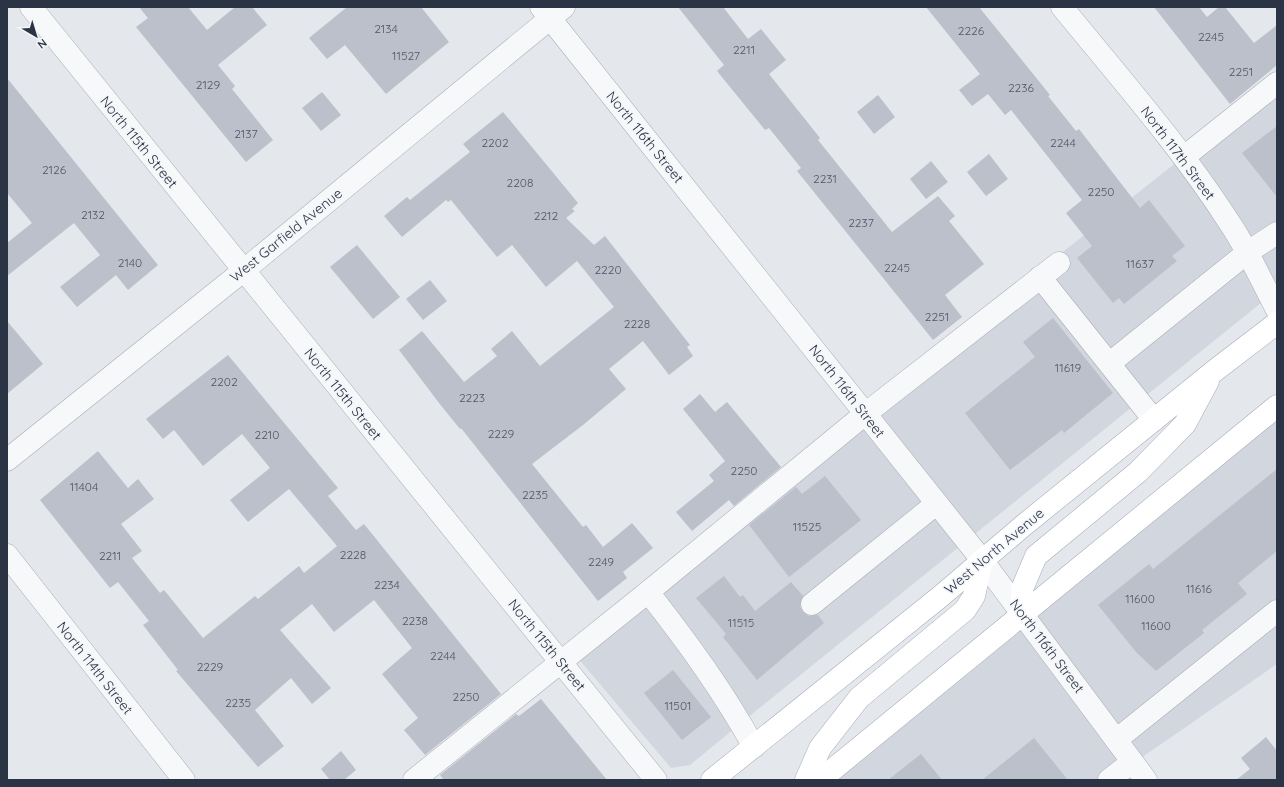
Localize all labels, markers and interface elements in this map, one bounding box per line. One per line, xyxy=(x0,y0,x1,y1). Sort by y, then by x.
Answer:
north arrow xyxy=(16,16,56,56)
house number: 2134 xyxy=(374,21,398,36)
house number: 2226 xyxy=(958,23,985,38)
house number: 2245 xyxy=(1198,29,1224,44)
text: N xyxy=(35,36,50,52)
house number: 2211 xyxy=(733,42,755,57)
house number: 11527 xyxy=(392,48,420,63)
house number: 2251 xyxy=(1229,64,1253,79)
house number: 2129 xyxy=(196,77,221,92)
house number: 2236 xyxy=(1008,80,1035,95)
street label: North 116th Street xyxy=(602,87,688,187)
street label: North 115th Street xyxy=(96,92,182,192)
street label: North 117th Street xyxy=(1137,103,1219,204)
house number: 2137 xyxy=(234,126,258,141)
house number: 2202 xyxy=(481,135,509,150)
house number: 2244 xyxy=(1050,135,1076,150)
house number: 2126 xyxy=(42,162,67,177)
house number: 2231 xyxy=(813,171,837,186)
house number: 2208 xyxy=(507,175,533,190)
street label: West Garfield Avenue xyxy=(226,184,346,286)
house number: 2250 xyxy=(1088,184,1114,199)
house number: 2132 xyxy=(81,207,105,222)
house number: 2212 xyxy=(534,208,559,223)
house number: 2237 xyxy=(848,215,874,230)
house number: 2140 xyxy=(118,255,142,270)
house number: 11637 xyxy=(1126,256,1154,271)
house number: 2245 xyxy=(884,260,910,275)
house number: 2220 xyxy=(594,262,622,277)
house number: 2251 xyxy=(925,309,949,324)
house number: 2228 xyxy=(624,316,650,331)
street label: North 116th Street xyxy=(805,341,889,441)
street label: North 115th Street xyxy=(300,344,386,444)
house number: 11619 xyxy=(1055,360,1082,375)
house number: 2202 xyxy=(210,374,238,389)
house number: 2223 xyxy=(459,390,485,405)
house number: 2229 xyxy=(488,426,515,441)
house number: 2210 xyxy=(255,427,279,442)
house number: 2250 xyxy=(731,463,757,478)
house number: 11404 xyxy=(70,479,98,494)
house number: 2235 xyxy=(522,487,548,502)
street label: West North Avenue xyxy=(940,504,1048,598)
house number: 11525 xyxy=(793,519,821,534)
house number: 2228 xyxy=(340,547,366,562)
house number: 2211 xyxy=(99,548,121,563)
house number: 2249 xyxy=(588,554,614,569)
house number: 2234 xyxy=(374,577,400,592)
house number: 11616 xyxy=(1186,581,1213,596)
house number: 11600 xyxy=(1125,591,1155,606)
street label: North 115th Street xyxy=(504,595,590,695)
street label: North 116th Street xyxy=(1006,595,1088,697)
house number: 2238 xyxy=(402,613,428,628)
house number: 11515 xyxy=(728,615,754,630)
street label: North 114th Street xyxy=(53,618,137,718)
house number: 11600 xyxy=(1141,618,1171,633)
house number: 2244 xyxy=(430,648,456,663)
house number: 2229 xyxy=(197,659,224,674)
house number: 2250 xyxy=(453,689,479,704)
house number: 2235 xyxy=(225,695,251,710)
house number: 11501 xyxy=(664,698,692,713)

